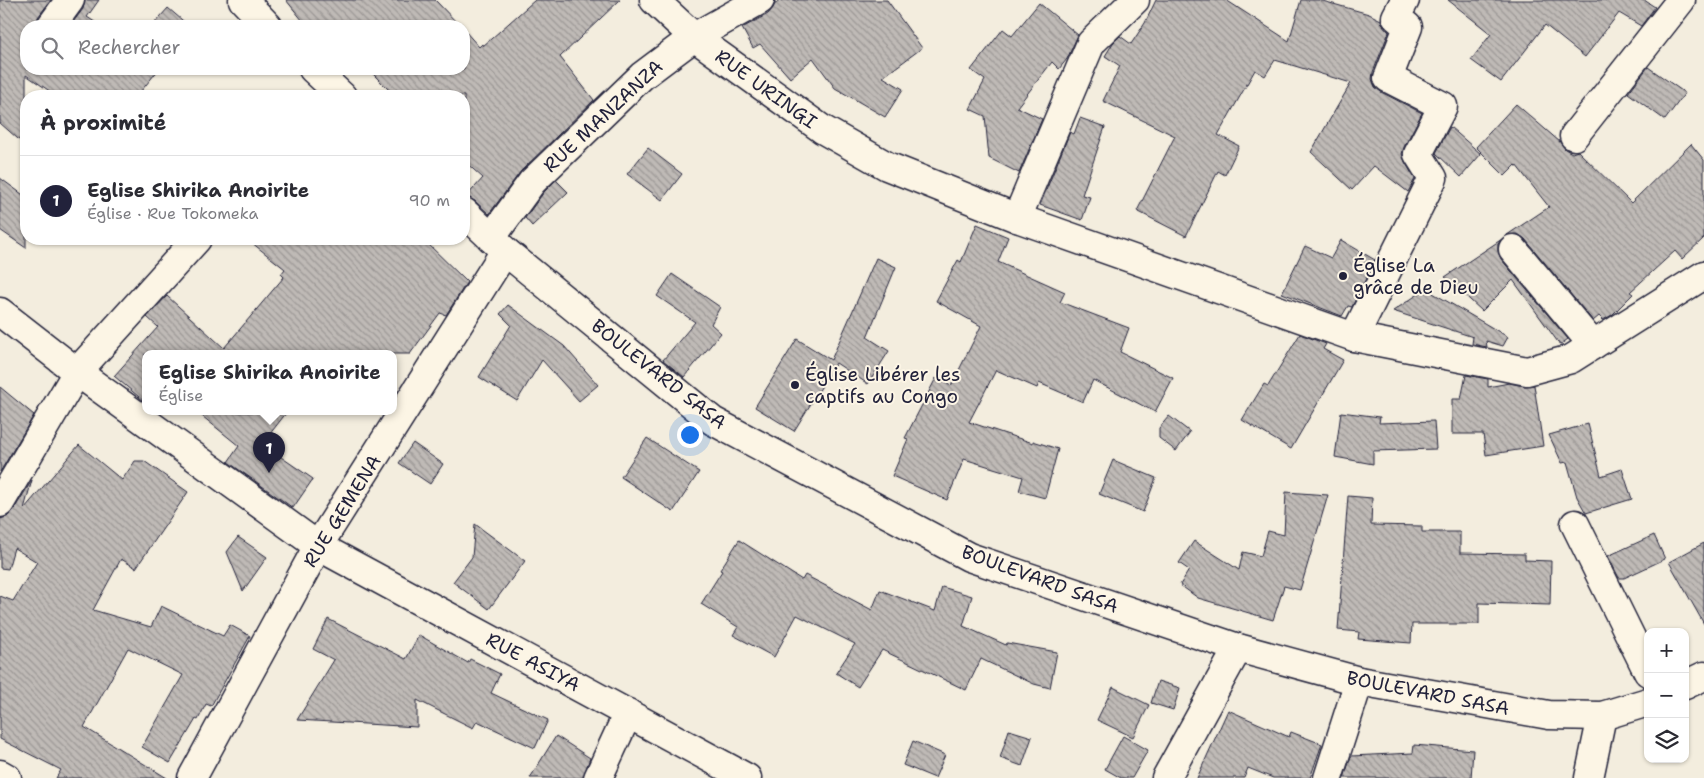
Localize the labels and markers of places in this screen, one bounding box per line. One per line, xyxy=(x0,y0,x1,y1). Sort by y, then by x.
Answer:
place label: Église La grâce de Dieu xyxy=(1353,252,1479,300)
marker: Église La grâce de Dieu xyxy=(1337,270,1349,282)
place label: Église Libérer les captifs au Congo xyxy=(805,361,961,409)
marker: Église Libérer les captifs au Congo xyxy=(789,379,801,391)
pin: 1 xyxy=(253,432,285,473)

